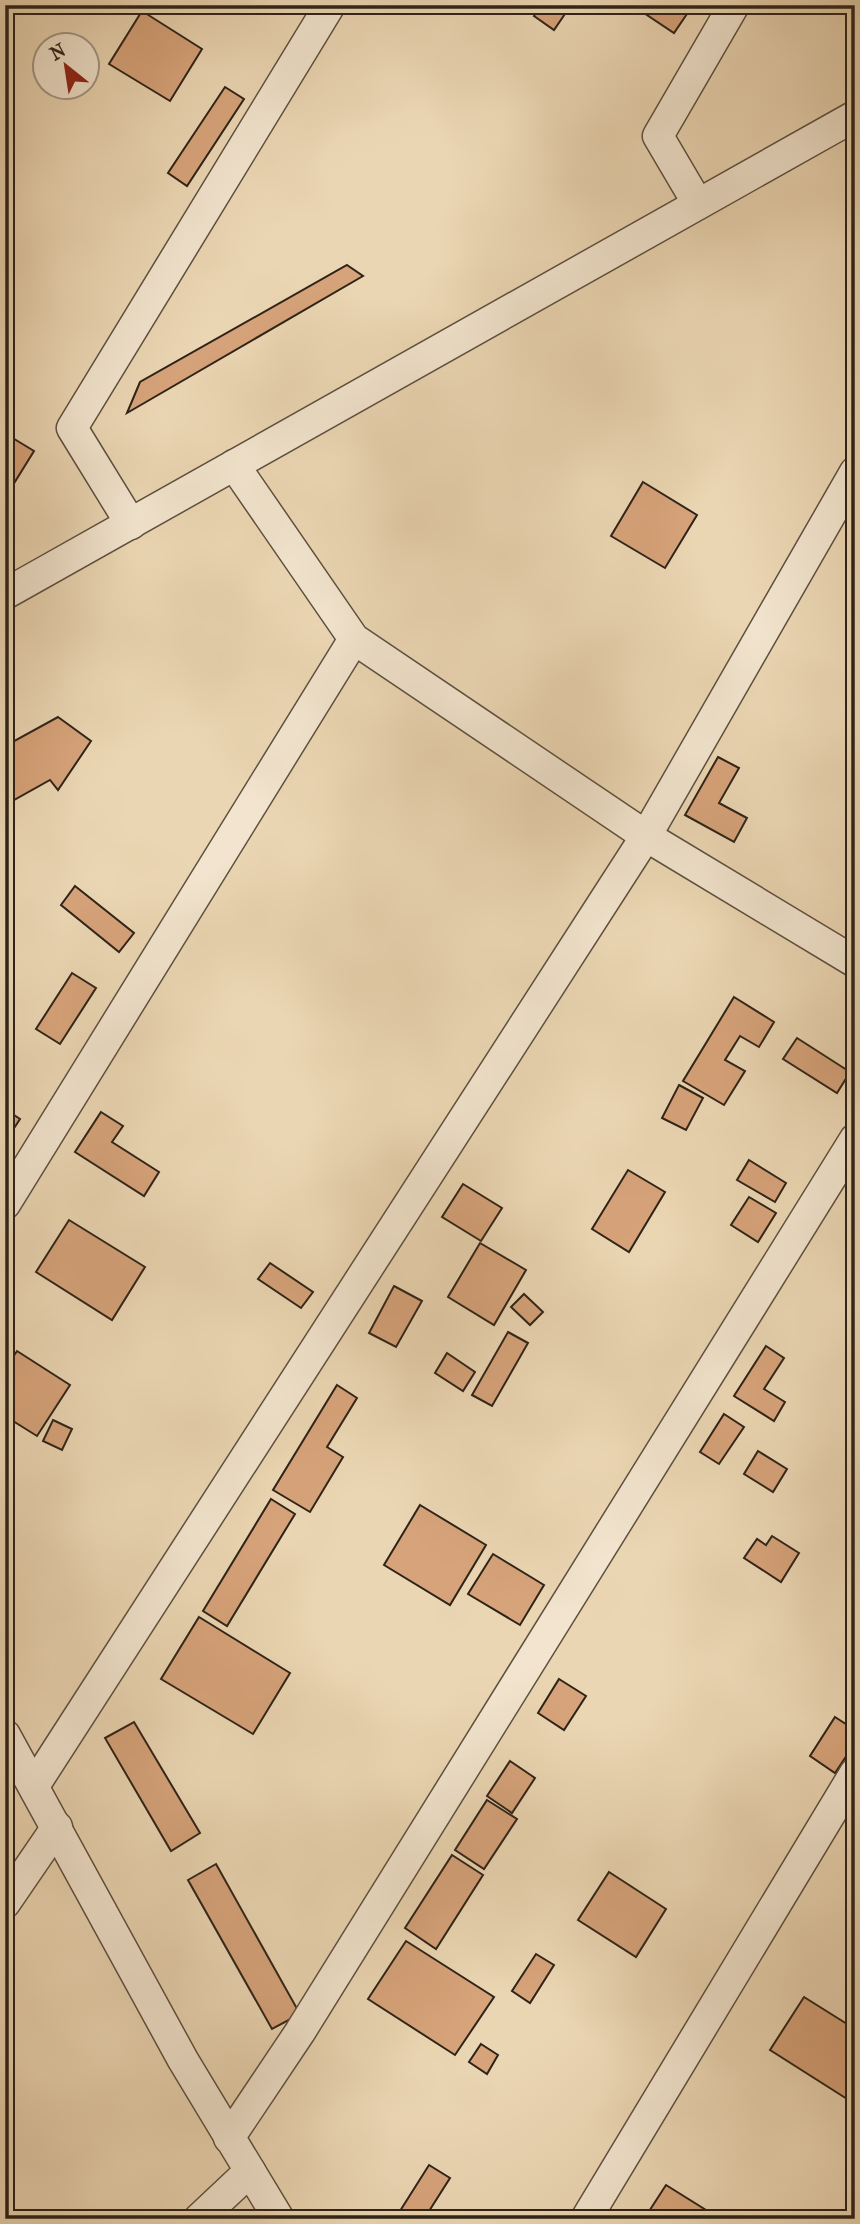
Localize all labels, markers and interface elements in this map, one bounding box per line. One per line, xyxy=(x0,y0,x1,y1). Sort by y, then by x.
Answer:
north arrow xyxy=(32,32,102,102)
text: N xyxy=(46,39,70,65)

